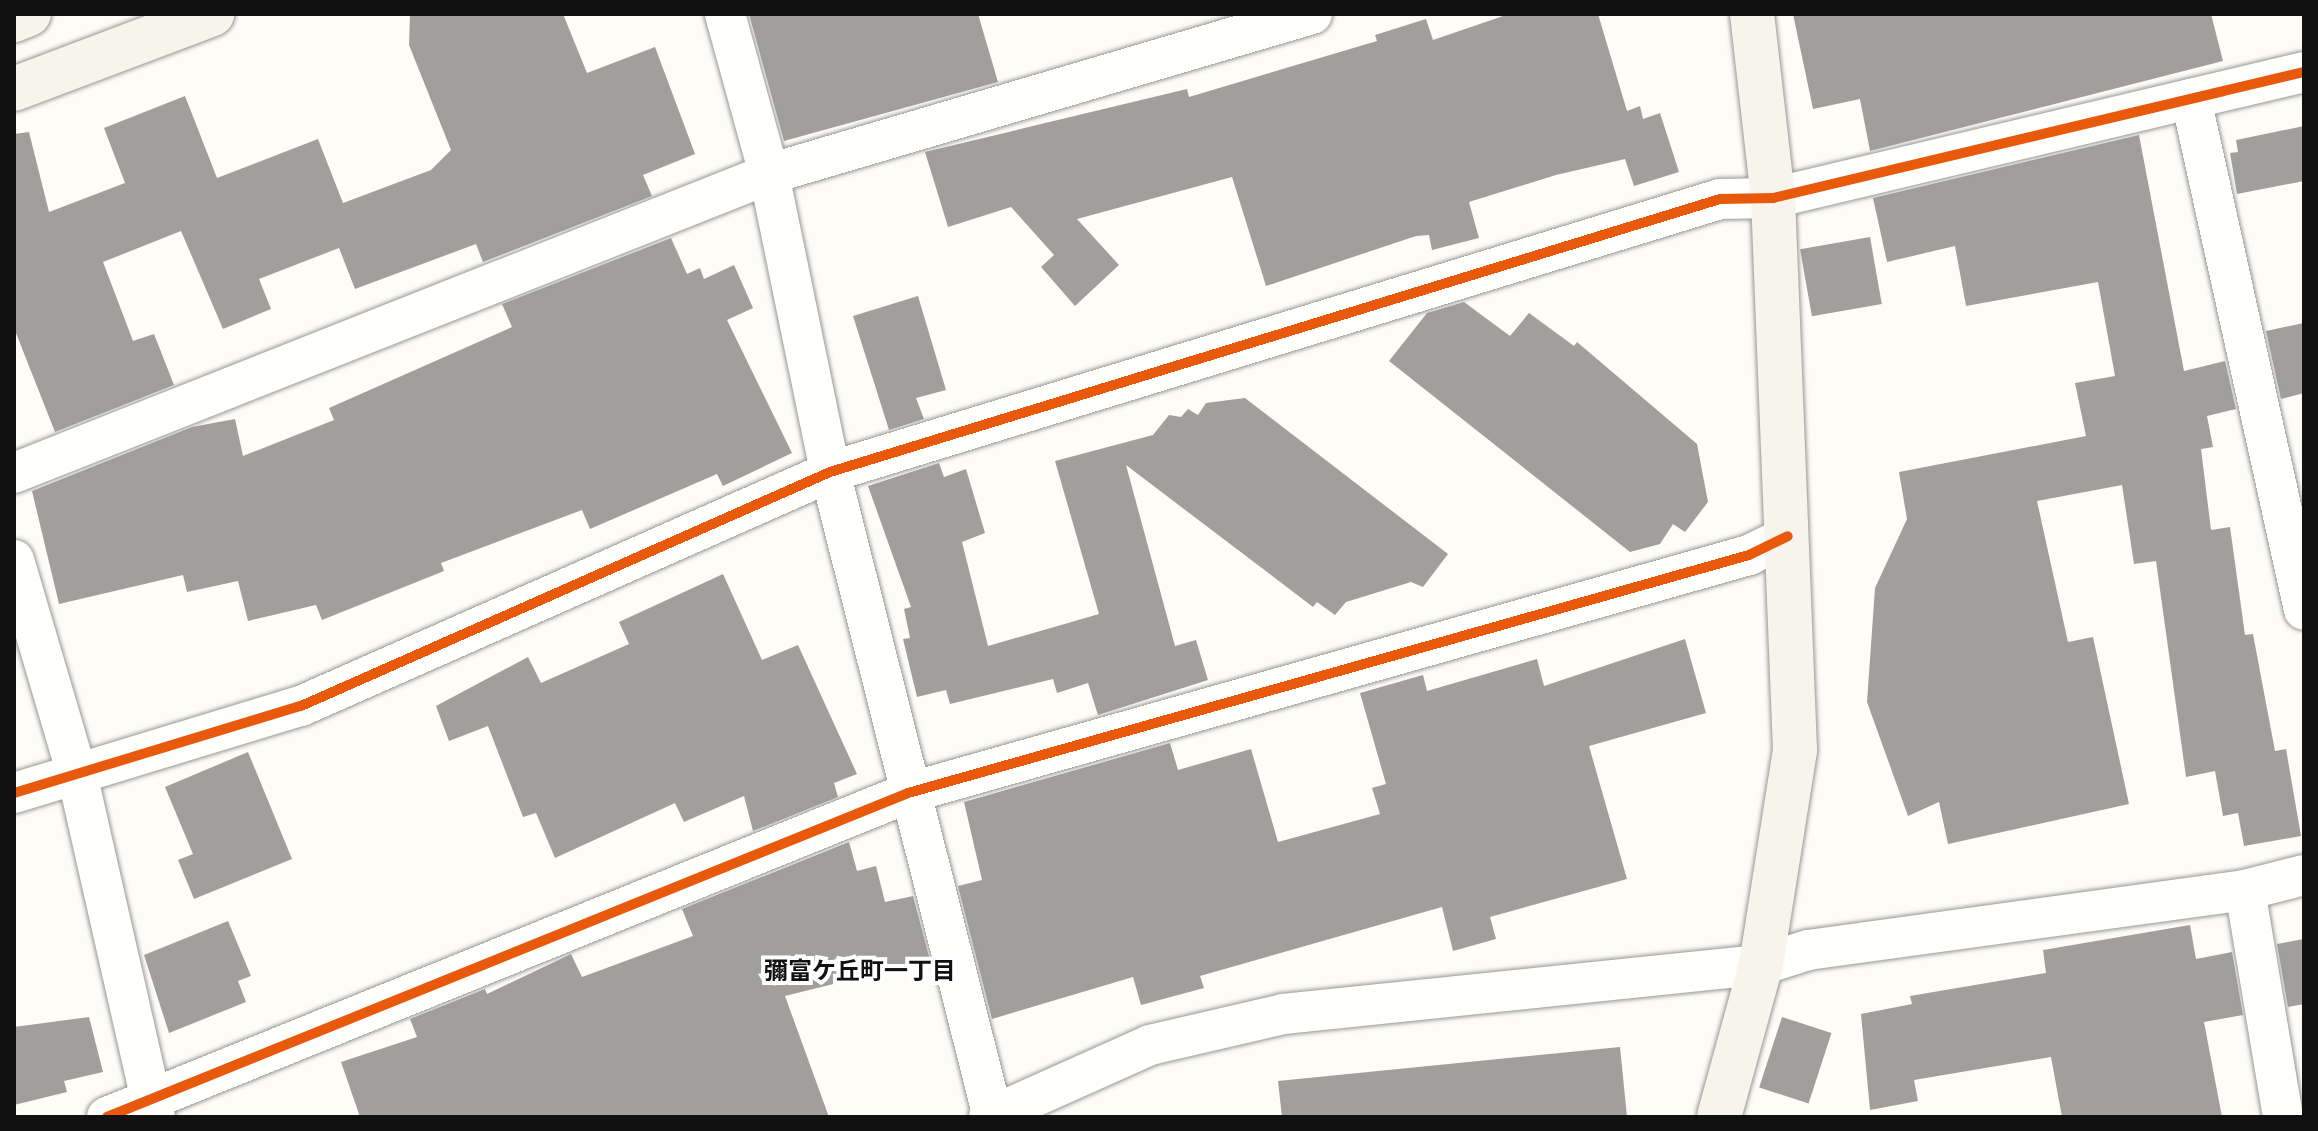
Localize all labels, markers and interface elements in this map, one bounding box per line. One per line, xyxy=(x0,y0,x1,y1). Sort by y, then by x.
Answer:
district label: 彌富ケ丘町一丁目 xyxy=(764,957,956,985)

